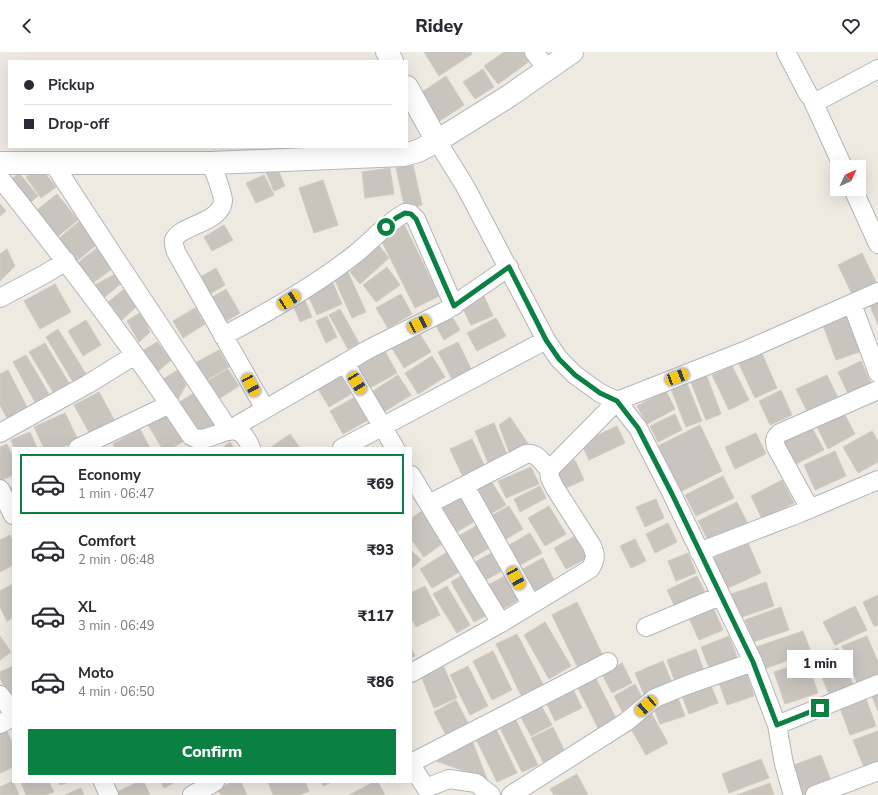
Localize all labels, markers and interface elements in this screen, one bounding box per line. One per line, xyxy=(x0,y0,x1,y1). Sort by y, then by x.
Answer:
text: Ridey xyxy=(415,14,463,38)
icon: back xyxy=(16,15,38,37)
icon: heart xyxy=(840,15,862,37)
text: Pickup xyxy=(48,75,94,95)
text: Drop-off xyxy=(48,114,109,134)
north arrow xyxy=(830,160,866,196)
map controls xyxy=(830,160,866,196)
route start xyxy=(377,218,395,236)
car xyxy=(276,288,302,312)
car xyxy=(406,313,432,335)
car xyxy=(664,367,690,387)
car xyxy=(346,370,368,396)
car xyxy=(240,372,262,398)
text: Economy xyxy=(78,465,141,485)
icon: car xyxy=(30,466,66,502)
text: ₹69 xyxy=(367,474,394,494)
text: 1 min · 06:47 xyxy=(78,485,154,503)
text: Comfort xyxy=(78,531,135,551)
icon: car xyxy=(30,532,66,568)
text: ₹93 xyxy=(367,540,394,560)
text: 2 min · 06:48 xyxy=(78,551,154,569)
car xyxy=(505,565,527,591)
text: XL xyxy=(78,597,97,617)
icon: car xyxy=(30,598,66,634)
text: ₹117 xyxy=(358,606,394,626)
text: 3 min · 06:49 xyxy=(78,617,154,635)
callout: 1 min xyxy=(787,650,853,678)
text: 1 min xyxy=(803,655,837,673)
text: Moto xyxy=(78,663,114,683)
icon: car xyxy=(30,664,66,700)
text: ₹86 xyxy=(367,672,394,692)
text: 4 min · 06:50 xyxy=(78,683,154,701)
car xyxy=(633,694,659,718)
route end xyxy=(811,699,829,717)
button: Confirm xyxy=(28,729,396,775)

